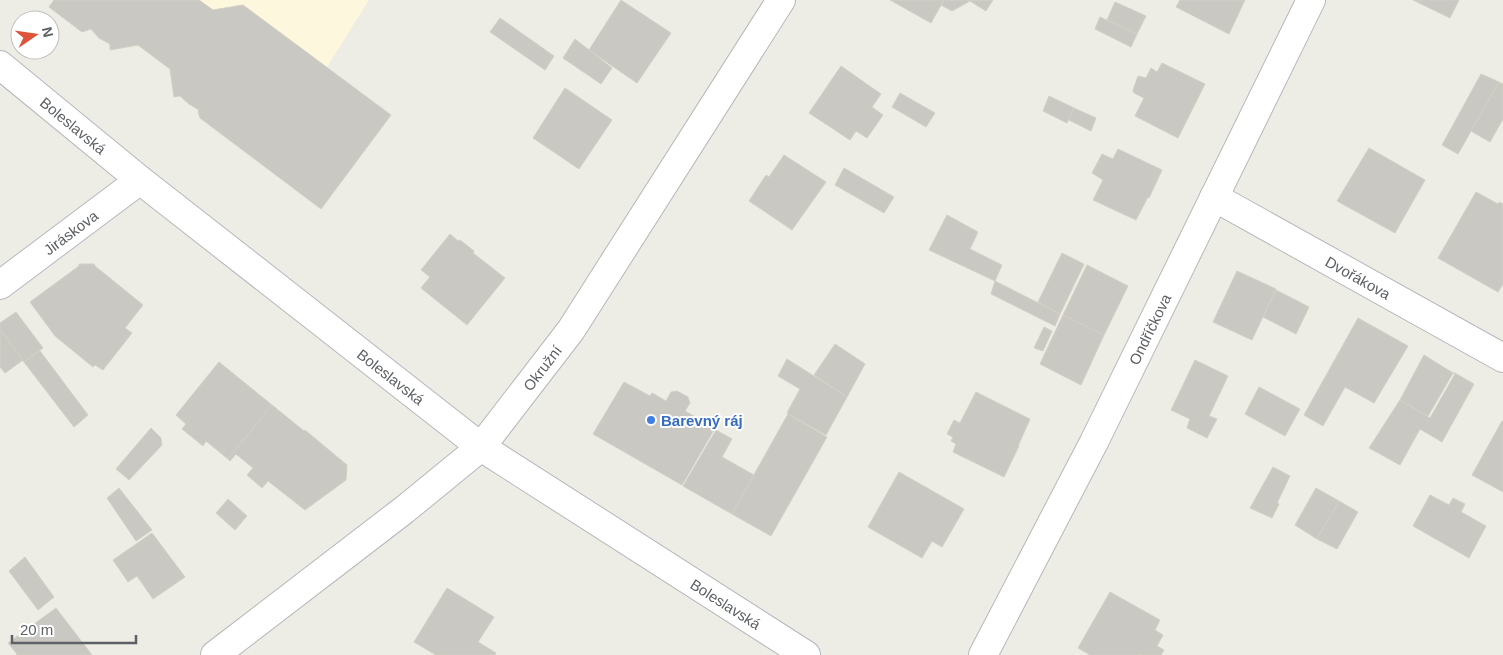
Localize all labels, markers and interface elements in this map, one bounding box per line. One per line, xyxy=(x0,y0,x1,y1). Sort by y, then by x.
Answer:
north arrow xyxy=(10,10,60,60)
text: N xyxy=(39,25,57,39)
street label: Boleslavská xyxy=(37,93,110,158)
street label: Jiráskova xyxy=(40,206,101,258)
street label: Dvořákova xyxy=(1323,252,1394,302)
street label: Ondříčkova xyxy=(1125,290,1174,367)
street label: Okružní xyxy=(519,341,565,394)
street label: Boleslavská xyxy=(354,345,428,408)
place label: Barevný ráj xyxy=(661,412,743,429)
marker: Barevný ráj xyxy=(645,414,657,426)
street label: Boleslavská xyxy=(688,575,765,633)
scale bar xyxy=(12,612,136,644)
text: 20 m xyxy=(20,621,53,638)

